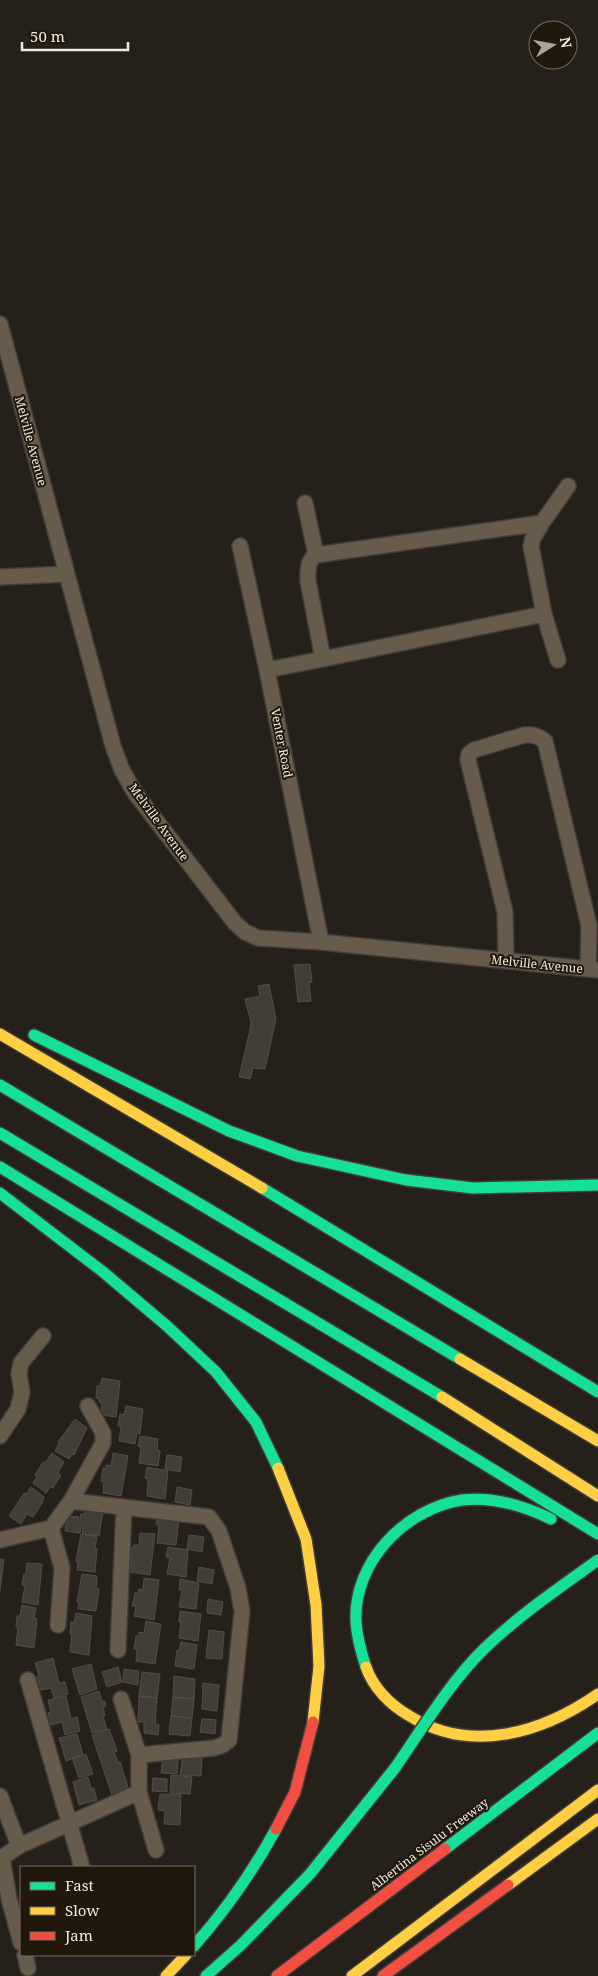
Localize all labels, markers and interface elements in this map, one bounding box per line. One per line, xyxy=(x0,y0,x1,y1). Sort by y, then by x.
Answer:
scale bar xyxy=(22,20,129,52)
north arrow xyxy=(528,20,578,70)
text: 50 m xyxy=(30,26,65,46)
text: N xyxy=(556,35,577,50)
street label: Melville Avenue xyxy=(11,394,51,488)
street label: Venter Road xyxy=(267,707,297,780)
street label: Melville Avenue xyxy=(125,780,193,864)
street label: Melville Avenue xyxy=(490,951,584,977)
street label: Albertina Sisulu Freeway xyxy=(366,1794,492,1894)
legend xyxy=(20,1866,195,1956)
text: Fast xyxy=(65,1875,94,1895)
text: Slow xyxy=(65,1900,99,1920)
text: Jam xyxy=(64,1925,93,1945)

